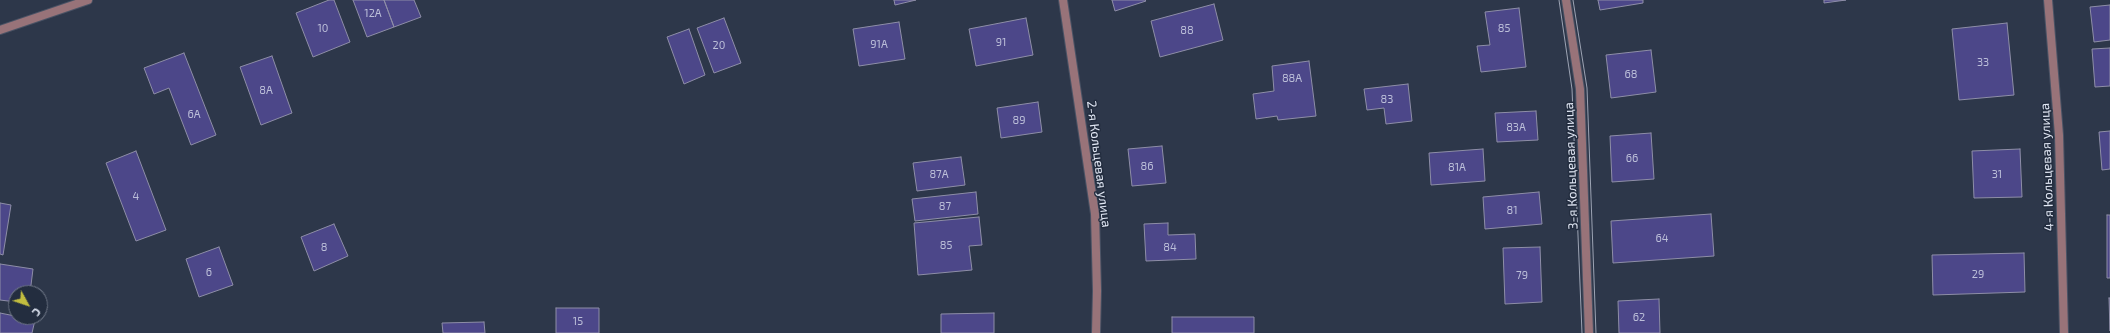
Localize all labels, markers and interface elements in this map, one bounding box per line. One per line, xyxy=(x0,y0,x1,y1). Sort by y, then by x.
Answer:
house number: 12А xyxy=(364,6,382,20)
house number: 10 xyxy=(317,21,329,35)
house number: 85 xyxy=(1498,21,1510,35)
house number: 88 xyxy=(1180,23,1194,37)
house number: 91 xyxy=(996,35,1006,49)
house number: 91А xyxy=(870,37,888,51)
house number: 20 xyxy=(713,38,725,52)
house number: 33 xyxy=(1977,55,1989,69)
house number: 68 xyxy=(1625,67,1637,81)
house number: 88А xyxy=(1282,71,1302,85)
house number: 8А xyxy=(259,83,273,97)
house number: 83 xyxy=(1381,92,1393,106)
street label: 2-я Кольцевая улица xyxy=(1083,100,1115,228)
street label: 3-я Кольцевая улица xyxy=(1561,102,1581,230)
street label: 4-я Кольцевая улица xyxy=(2037,103,2057,231)
house number: 6А xyxy=(187,107,201,121)
house number: 89 xyxy=(1013,113,1025,127)
house number: 83А xyxy=(1506,120,1526,134)
house number: 66 xyxy=(1626,151,1638,165)
house number: 86 xyxy=(1141,159,1153,173)
house number: 81А xyxy=(1448,160,1466,174)
house number: 87А xyxy=(929,167,949,181)
house number: 31 xyxy=(1992,167,2002,181)
house number: 4 xyxy=(133,189,139,203)
house number: 87 xyxy=(939,199,951,213)
house number: 81 xyxy=(1506,203,1518,217)
house number: 64 xyxy=(1655,231,1669,245)
house number: 85 xyxy=(940,238,952,252)
house number: 8 xyxy=(321,240,327,254)
house number: 84 xyxy=(1163,240,1177,254)
house number: 6 xyxy=(206,265,212,279)
house number: 29 xyxy=(1972,267,1984,281)
house number: 79 xyxy=(1516,268,1528,282)
north arrow xyxy=(8,285,48,325)
text: С xyxy=(30,306,44,319)
house number: 62 xyxy=(1633,310,1645,324)
house number: 15 xyxy=(573,314,583,328)

